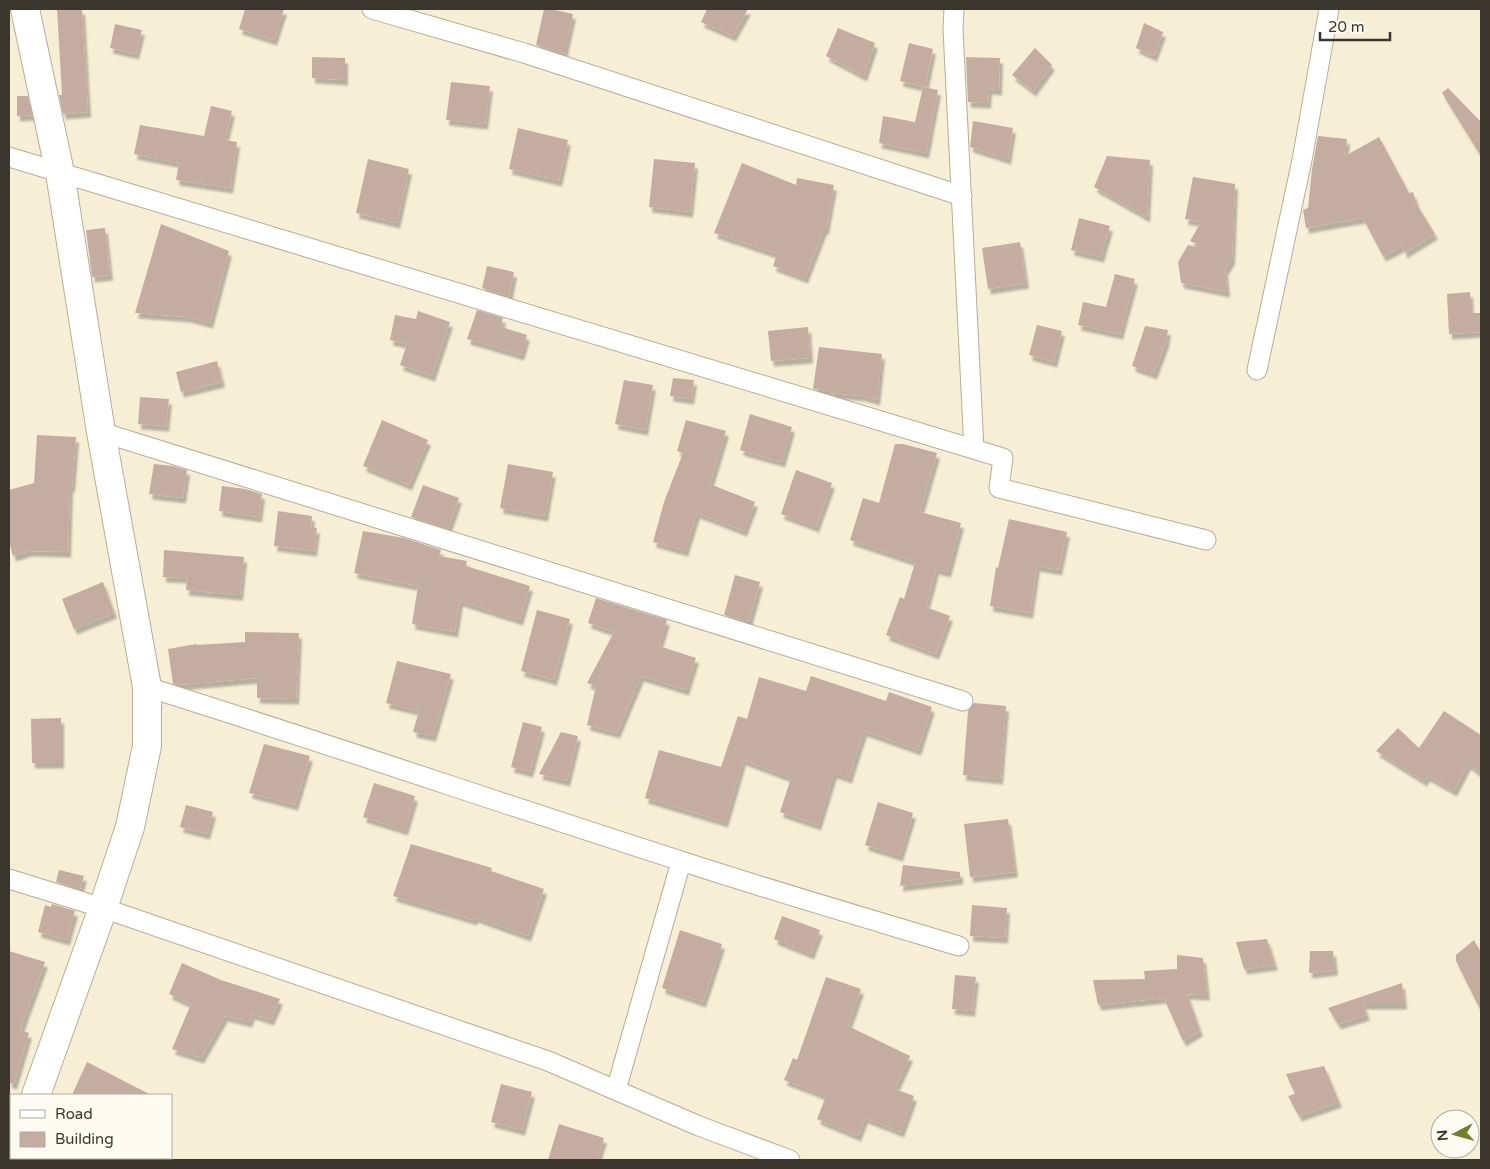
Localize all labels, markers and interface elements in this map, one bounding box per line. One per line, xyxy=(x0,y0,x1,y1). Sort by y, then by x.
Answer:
scale bar xyxy=(1320,10,1390,42)
text: 20 m xyxy=(1328,18,1365,36)
legend xyxy=(10,1094,172,1159)
text: Road xyxy=(55,1105,93,1123)
north arrow xyxy=(1430,1109,1480,1159)
text: N xyxy=(1434,1129,1452,1142)
text: Building xyxy=(55,1130,114,1148)

